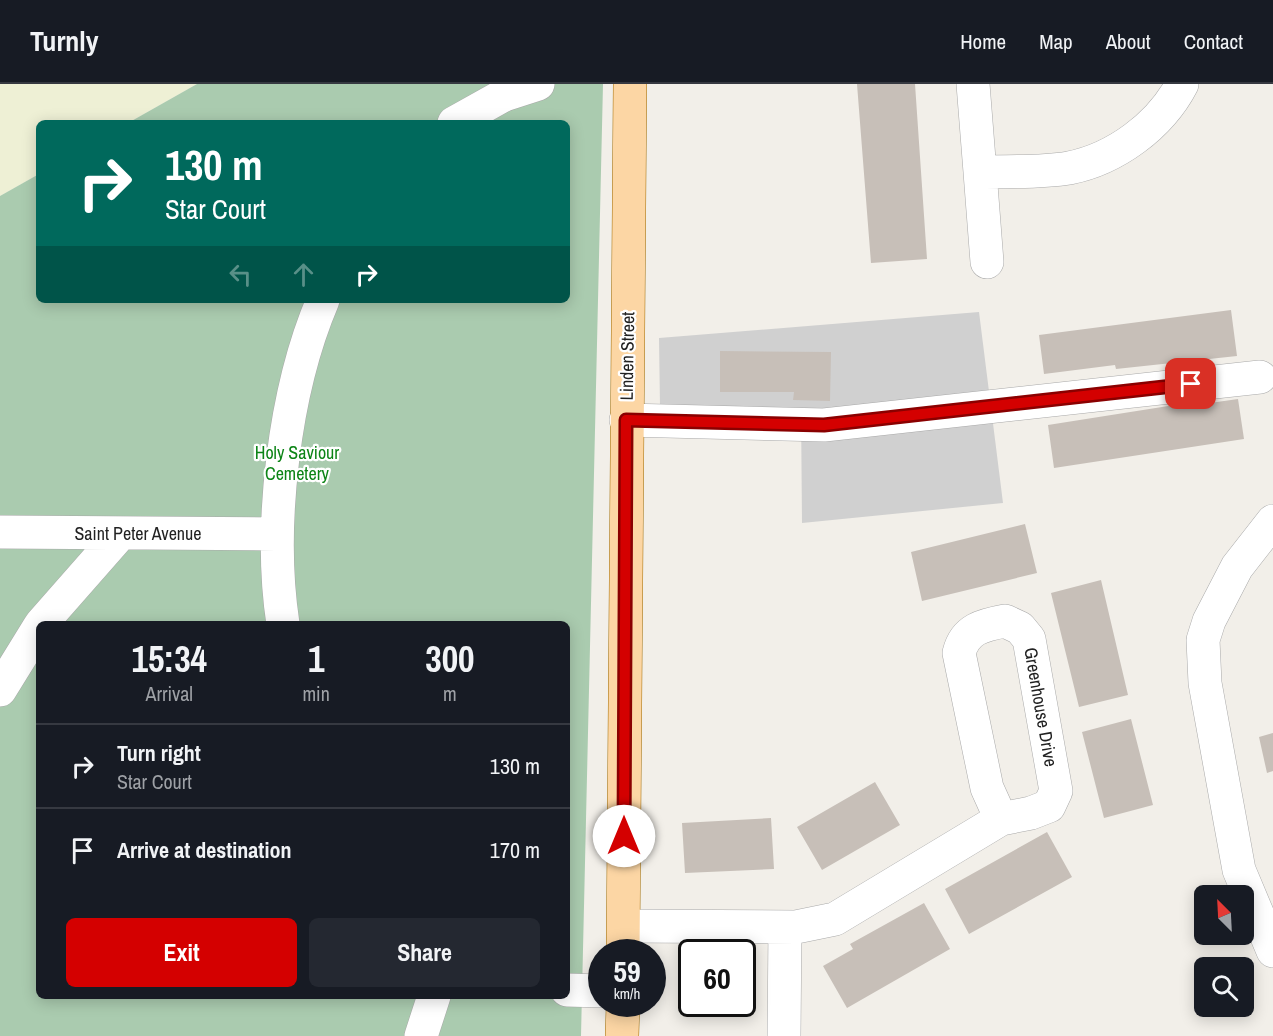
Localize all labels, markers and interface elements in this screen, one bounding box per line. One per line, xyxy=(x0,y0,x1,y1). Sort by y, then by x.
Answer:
text: Turnly xyxy=(30,22,99,60)
text: Home xyxy=(960,27,1006,56)
text: Map xyxy=(1039,27,1073,56)
text: About xyxy=(1106,27,1151,56)
text: Contact xyxy=(1184,27,1243,56)
text: 130 m xyxy=(165,137,263,193)
icon: right xyxy=(66,144,144,222)
text: Star Court xyxy=(165,191,266,227)
icon: left xyxy=(224,258,257,291)
icon: ahead xyxy=(287,258,320,291)
icon: right xyxy=(350,258,383,291)
street label: Linden Street xyxy=(614,311,640,401)
pin xyxy=(1165,358,1216,409)
icon: arrive xyxy=(1174,367,1207,400)
park label: Holy Saviour Cemetery xyxy=(255,440,339,486)
street label: Saint Peter Avenue xyxy=(75,521,201,546)
text: 15:34 xyxy=(131,635,207,683)
text: 1 xyxy=(308,635,324,683)
text: 300 xyxy=(425,635,475,683)
street label: Greenhouse Drive xyxy=(1018,645,1064,769)
text: Arrival xyxy=(146,680,193,707)
text: min xyxy=(302,680,330,707)
text: m xyxy=(443,680,457,707)
text: Turn right xyxy=(117,738,201,768)
icon: right xyxy=(66,750,99,783)
text: 130 m xyxy=(490,751,540,781)
text: Star Court xyxy=(117,768,192,795)
position arrow xyxy=(592,804,656,868)
icon: arrive xyxy=(66,834,99,867)
text: Arrive at destination xyxy=(117,835,291,865)
text: 170 m xyxy=(490,835,540,865)
north arrow xyxy=(1194,885,1254,945)
map controls xyxy=(1194,885,1254,1017)
button: Exit xyxy=(66,918,297,987)
button: Share xyxy=(309,918,540,987)
speed limit sign: 60 xyxy=(678,939,756,1017)
text: 59 xyxy=(613,951,641,991)
button: search xyxy=(1194,957,1254,1017)
text: km/h xyxy=(614,983,640,1004)

